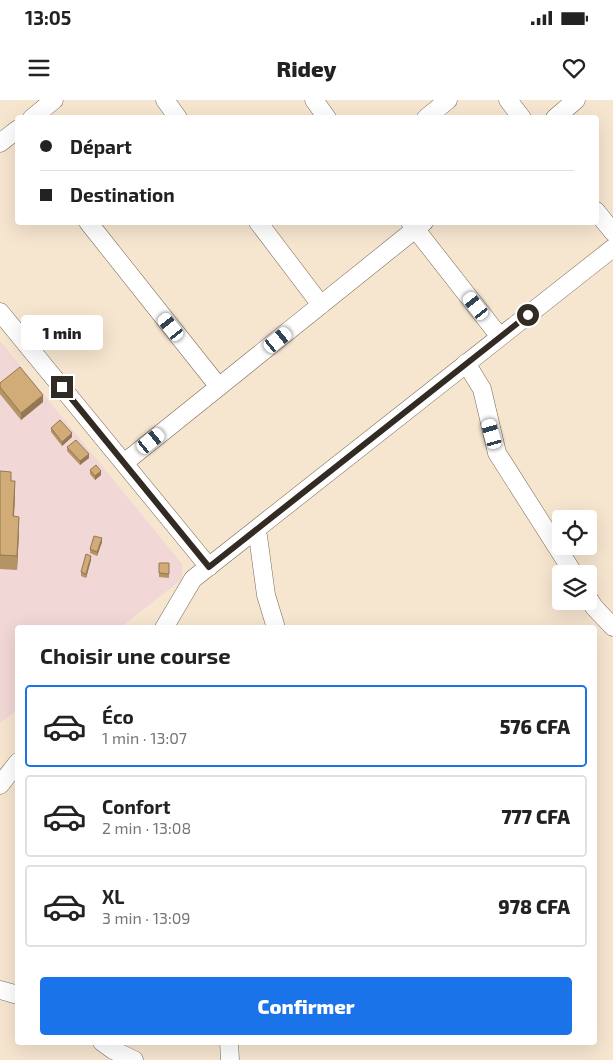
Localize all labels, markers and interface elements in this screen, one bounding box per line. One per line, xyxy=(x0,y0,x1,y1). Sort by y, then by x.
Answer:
text: 13:05 xyxy=(25,6,71,29)
icon: menu xyxy=(25,54,53,82)
icon: heart xyxy=(560,54,588,82)
text: Ridey xyxy=(277,55,336,81)
text: Départ xyxy=(70,135,132,158)
text: Destination xyxy=(70,183,175,206)
car xyxy=(460,290,491,322)
route start xyxy=(517,304,539,326)
car xyxy=(155,311,186,343)
callout: 1 min xyxy=(21,314,103,350)
text: 1 min xyxy=(42,323,82,342)
car xyxy=(261,325,294,355)
route end xyxy=(51,376,73,398)
car xyxy=(480,418,503,450)
car xyxy=(134,426,167,456)
map controls xyxy=(552,510,597,610)
button: locate xyxy=(552,510,597,555)
button: layers xyxy=(552,565,597,610)
text: Choisir une course xyxy=(40,642,231,668)
icon: car xyxy=(42,704,87,749)
text: Éco xyxy=(102,705,134,728)
text: 576 CFA xyxy=(500,715,570,738)
text: 1 min · 13:07 xyxy=(102,728,187,747)
icon: car xyxy=(42,794,87,839)
text: Confort xyxy=(102,795,170,818)
text: 777 CFA xyxy=(501,805,570,828)
text: 2 min · 13:08 xyxy=(102,818,191,837)
icon: car xyxy=(42,884,87,929)
text: XL xyxy=(102,885,124,908)
text: 978 CFA xyxy=(498,895,570,918)
text: 3 min · 13:09 xyxy=(102,908,191,927)
button: Confirmer xyxy=(40,977,572,1035)

